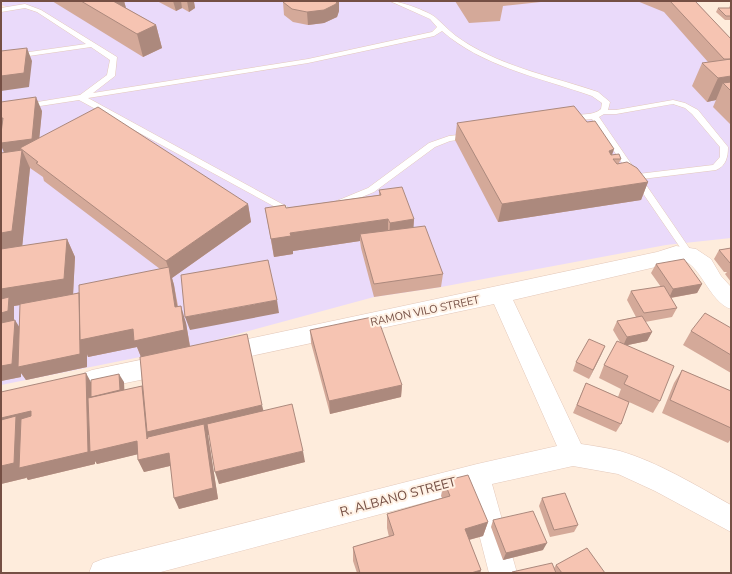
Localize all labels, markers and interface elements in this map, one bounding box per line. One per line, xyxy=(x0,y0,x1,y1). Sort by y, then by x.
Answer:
street label: RAMON VILO STREET xyxy=(369,292,481,330)
street label: R. ALBANO STREET xyxy=(338,473,458,521)

